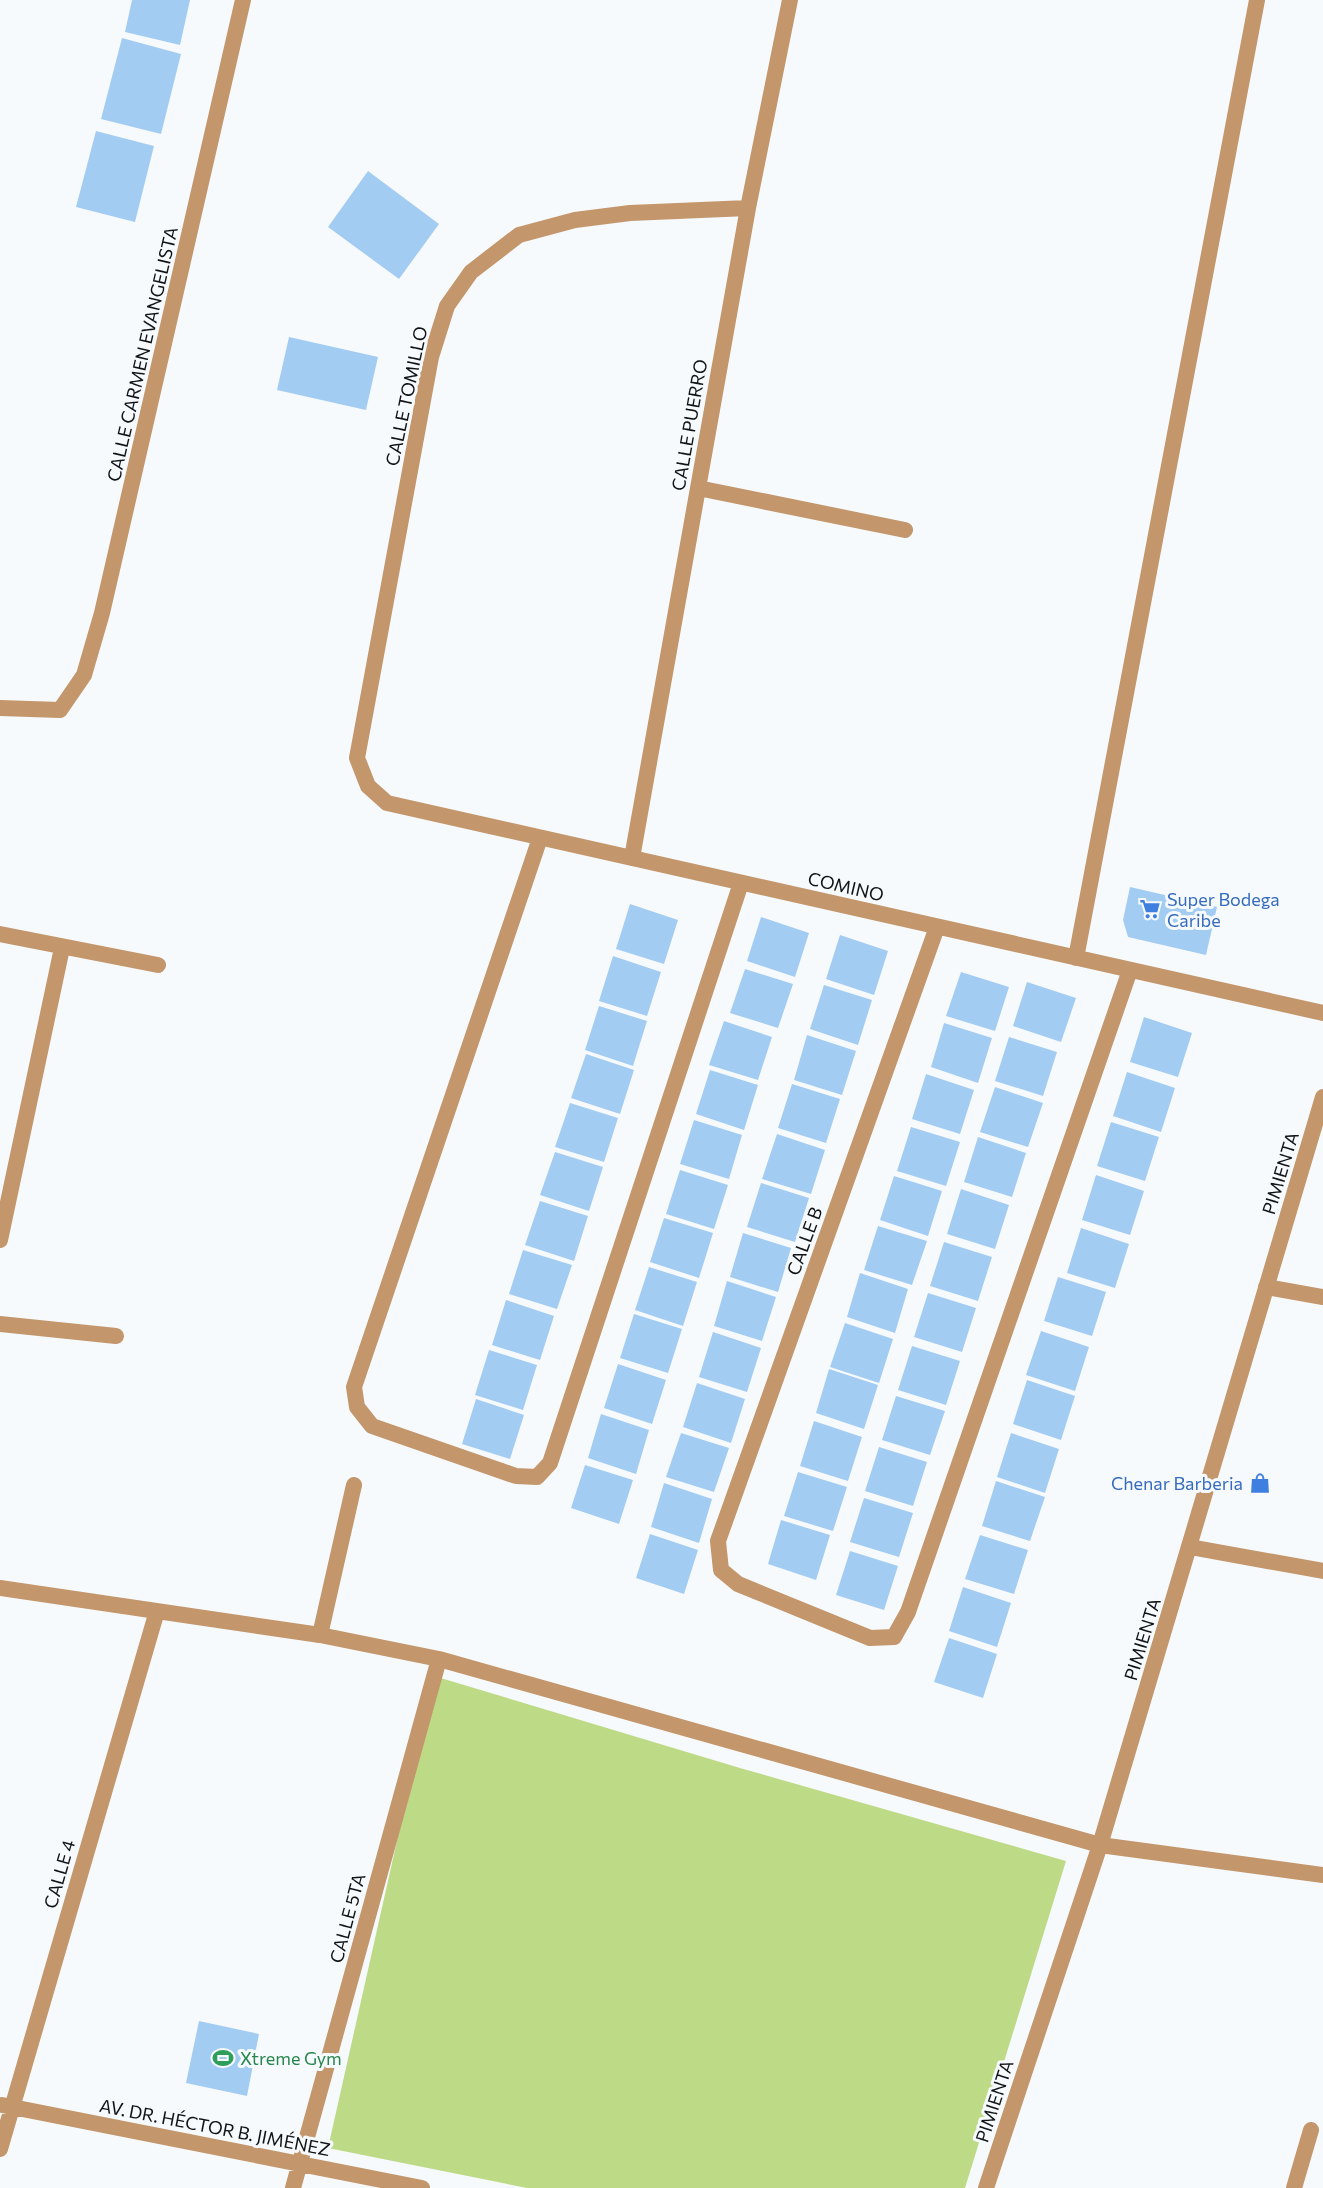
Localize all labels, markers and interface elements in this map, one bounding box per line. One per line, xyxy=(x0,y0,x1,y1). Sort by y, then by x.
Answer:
street label: CALLE CARMEN EVANGELISTA xyxy=(102,224,182,484)
street label: CALLE TOMILLO xyxy=(380,324,432,468)
street label: CALLE PUERRO xyxy=(667,358,711,492)
street label: COMINO xyxy=(806,867,886,905)
place label: Super Bodega Caribe xyxy=(1167,888,1280,931)
supermarket icon: Super Bodega Caribe xyxy=(1138,897,1162,921)
street label: PIMIENTA xyxy=(1257,1129,1303,1217)
street label: CALLE B xyxy=(782,1204,826,1278)
shop icon: Chenar Barberia xyxy=(1248,1471,1272,1495)
place label: Chenar Barberia xyxy=(1111,1472,1243,1494)
street label: PIMIENTA xyxy=(1119,1595,1165,1683)
street label: CALLE 4 xyxy=(39,1837,79,1911)
street label: CALLE 5TA xyxy=(324,1871,370,1965)
sports icon: Xtreme Gym xyxy=(211,2046,235,2070)
place label: Xtreme Gym xyxy=(240,2047,342,2069)
street label: PIMIENTA xyxy=(970,2057,1018,2145)
street label: AV. DR. HÉCTOR B. JIMÉNEZ xyxy=(98,2094,332,2160)

